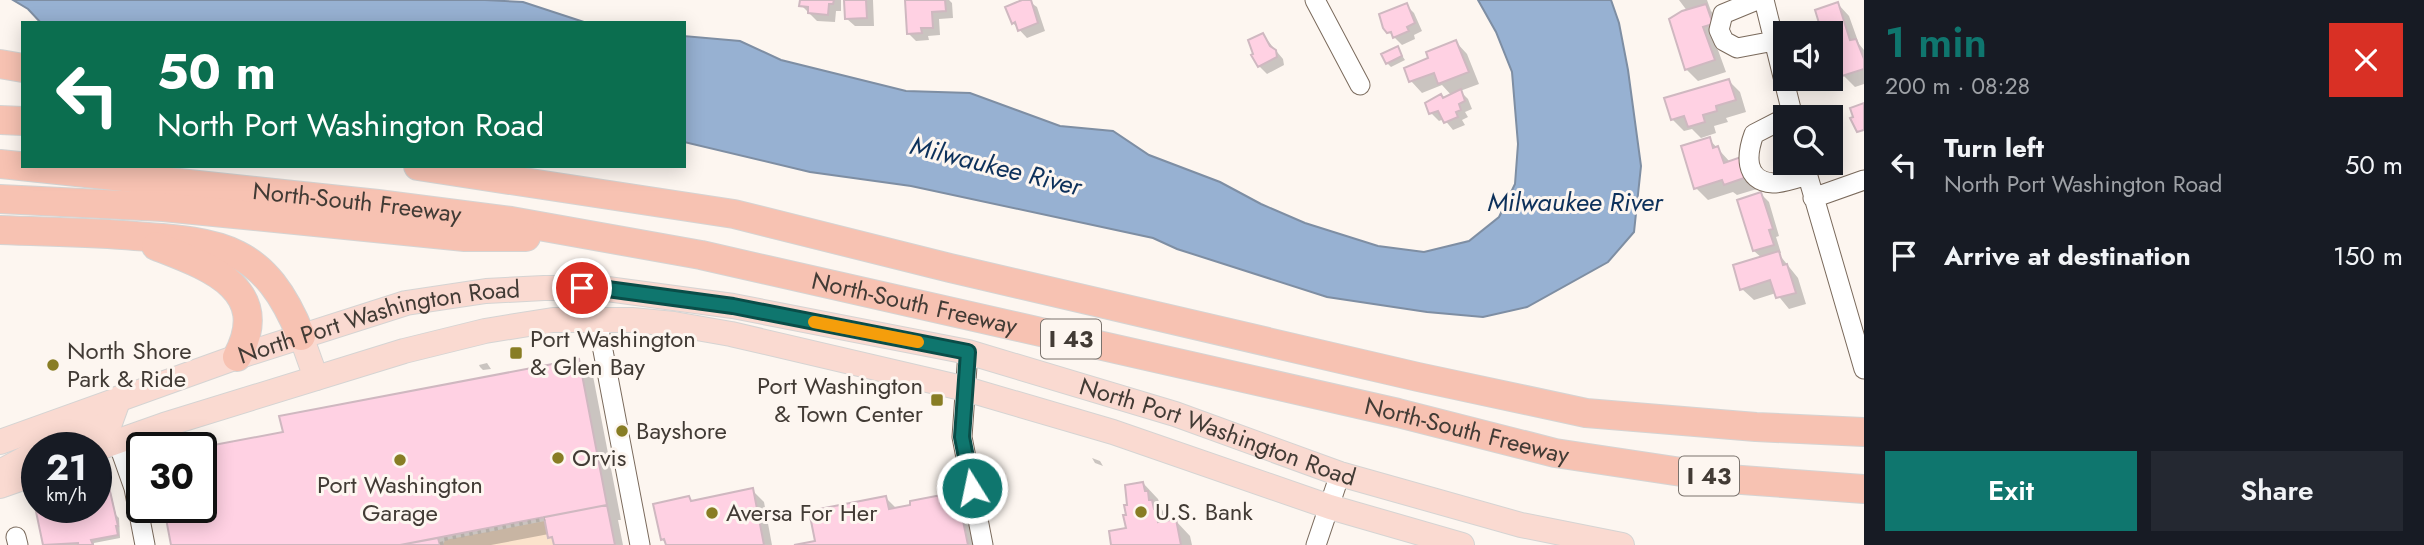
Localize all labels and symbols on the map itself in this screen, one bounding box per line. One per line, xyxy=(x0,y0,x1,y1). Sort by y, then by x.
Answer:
water label: Milwaukee River xyxy=(906,126,1087,206)
street label: North-South Freeway xyxy=(251,173,464,232)
water label: Milwaukee River xyxy=(1487,183,1664,221)
pin xyxy=(552,258,612,318)
street label: North-South Freeway xyxy=(808,263,1021,343)
street label: North Port Washington Road xyxy=(233,271,521,373)
road number: I 43 xyxy=(1041,320,1101,358)
place label: Port Washington & Glen Bay xyxy=(530,321,696,384)
place label: North Shore Park & Ride xyxy=(67,333,192,396)
marker: Port Washington & Glen Bay xyxy=(508,345,524,361)
marker: North Shore Park & Ride xyxy=(45,357,61,373)
place label: Port Washington & Town Center xyxy=(757,368,924,431)
street label: North Port Washington Road xyxy=(1075,368,1360,495)
street label: North-South Freeway xyxy=(1361,388,1572,472)
marker: Port Washington & Town Center xyxy=(929,392,945,408)
place label: Bayshore xyxy=(636,413,727,448)
marker: Bayshore xyxy=(614,423,630,439)
speed limit sign: 30 xyxy=(126,432,217,523)
place label: Orvis xyxy=(572,440,626,475)
marker: Orvis xyxy=(550,450,566,466)
position arrow xyxy=(935,451,1009,525)
marker: Port Washington Garage xyxy=(392,452,408,468)
road number: I 43 xyxy=(1679,456,1739,496)
place label: Port Washington Garage xyxy=(317,467,483,530)
place label: U.S. Bank xyxy=(1155,494,1253,529)
place label: Aversa For Her xyxy=(726,495,878,530)
marker: U.S. Bank xyxy=(1133,504,1149,520)
marker: Aversa For Her xyxy=(704,505,720,521)

